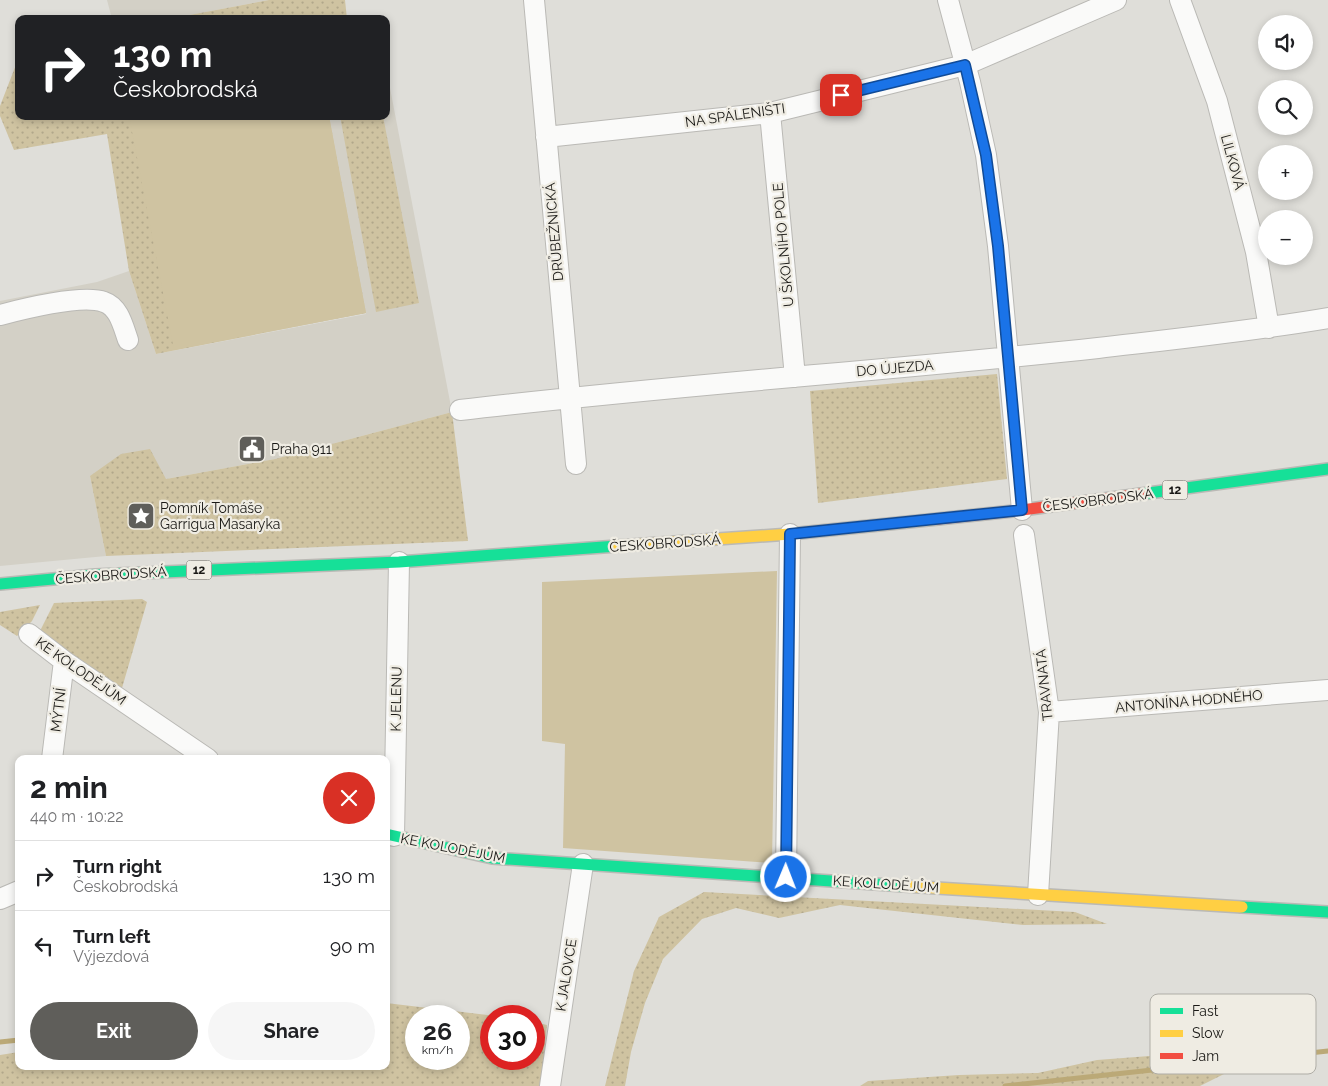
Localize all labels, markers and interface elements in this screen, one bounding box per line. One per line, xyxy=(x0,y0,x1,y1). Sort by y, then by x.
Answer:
map controls xyxy=(1258,15,1313,265)
button: sound xyxy=(1258,15,1313,70)
text: 130 m xyxy=(113,34,212,75)
icon: right xyxy=(30,35,95,100)
pin xyxy=(820,74,862,116)
text: Českobrodská xyxy=(113,76,258,102)
button: search xyxy=(1258,80,1313,135)
icon: arrive xyxy=(827,81,855,109)
street label: NA SPÁLENIŠTI xyxy=(684,98,786,130)
street label: LILKOVÁ xyxy=(1218,132,1249,192)
button: + xyxy=(1258,145,1313,200)
street label: DRŮBEŽNICKÁ xyxy=(540,182,566,282)
street label: U ŠKOLNÍHO POLE xyxy=(768,182,796,308)
button: − xyxy=(1258,210,1313,265)
street label: DO ÚJEZDA xyxy=(856,356,935,379)
public building icon: Praha 911 xyxy=(237,434,267,464)
place label: Praha 911 xyxy=(271,441,332,457)
road number: 12 xyxy=(1162,480,1188,500)
street label: ČESKOBRODSKÁ xyxy=(1041,483,1155,515)
place label: Pomník Tomáše Garrigua Masaryka xyxy=(160,500,280,532)
place icon: Pomník Tomáše Garrigua Masaryka xyxy=(126,501,156,531)
street label: ČESKOBRODSKÁ xyxy=(609,529,722,555)
road number: 12 xyxy=(186,560,212,580)
street label: ČESKOBRODSKÁ xyxy=(55,561,168,587)
street label: KE KOLODĚJŮM xyxy=(33,632,130,708)
street label: TRAVNATÁ xyxy=(1031,648,1056,722)
street label: K JELENU xyxy=(387,666,405,732)
street label: MÝTNÍ xyxy=(46,686,69,733)
street label: ANTONÍNA HODNÉHO xyxy=(1115,686,1263,715)
text: 2 min xyxy=(30,770,108,805)
button: close xyxy=(323,772,375,824)
text: 440 m · 10:22 xyxy=(30,807,124,826)
street label: KE KOLODĚJŮM xyxy=(399,828,507,866)
position arrow xyxy=(759,850,811,902)
text: Turn right xyxy=(73,855,162,877)
icon: right xyxy=(30,862,58,890)
text: 130 m xyxy=(323,865,375,887)
street label: KE KOLODĚJŮM xyxy=(832,870,940,896)
text: Českobrodská xyxy=(73,877,178,896)
text: Turn left xyxy=(73,925,150,947)
icon: left xyxy=(30,932,58,960)
text: 90 m xyxy=(330,935,375,957)
street label: K JALOVCE xyxy=(552,938,580,1012)
text: Výjezdová xyxy=(73,947,149,966)
legend xyxy=(1150,994,1316,1074)
button: Exit xyxy=(30,1002,198,1060)
button: Share xyxy=(208,1002,375,1060)
text: Fast xyxy=(1192,1003,1219,1019)
speed limit sign: 30 xyxy=(480,1005,545,1070)
text: 26 xyxy=(423,1016,452,1046)
text: Slow xyxy=(1192,1025,1224,1041)
text: km/h xyxy=(422,1043,453,1057)
text: Jam xyxy=(1192,1048,1219,1064)

